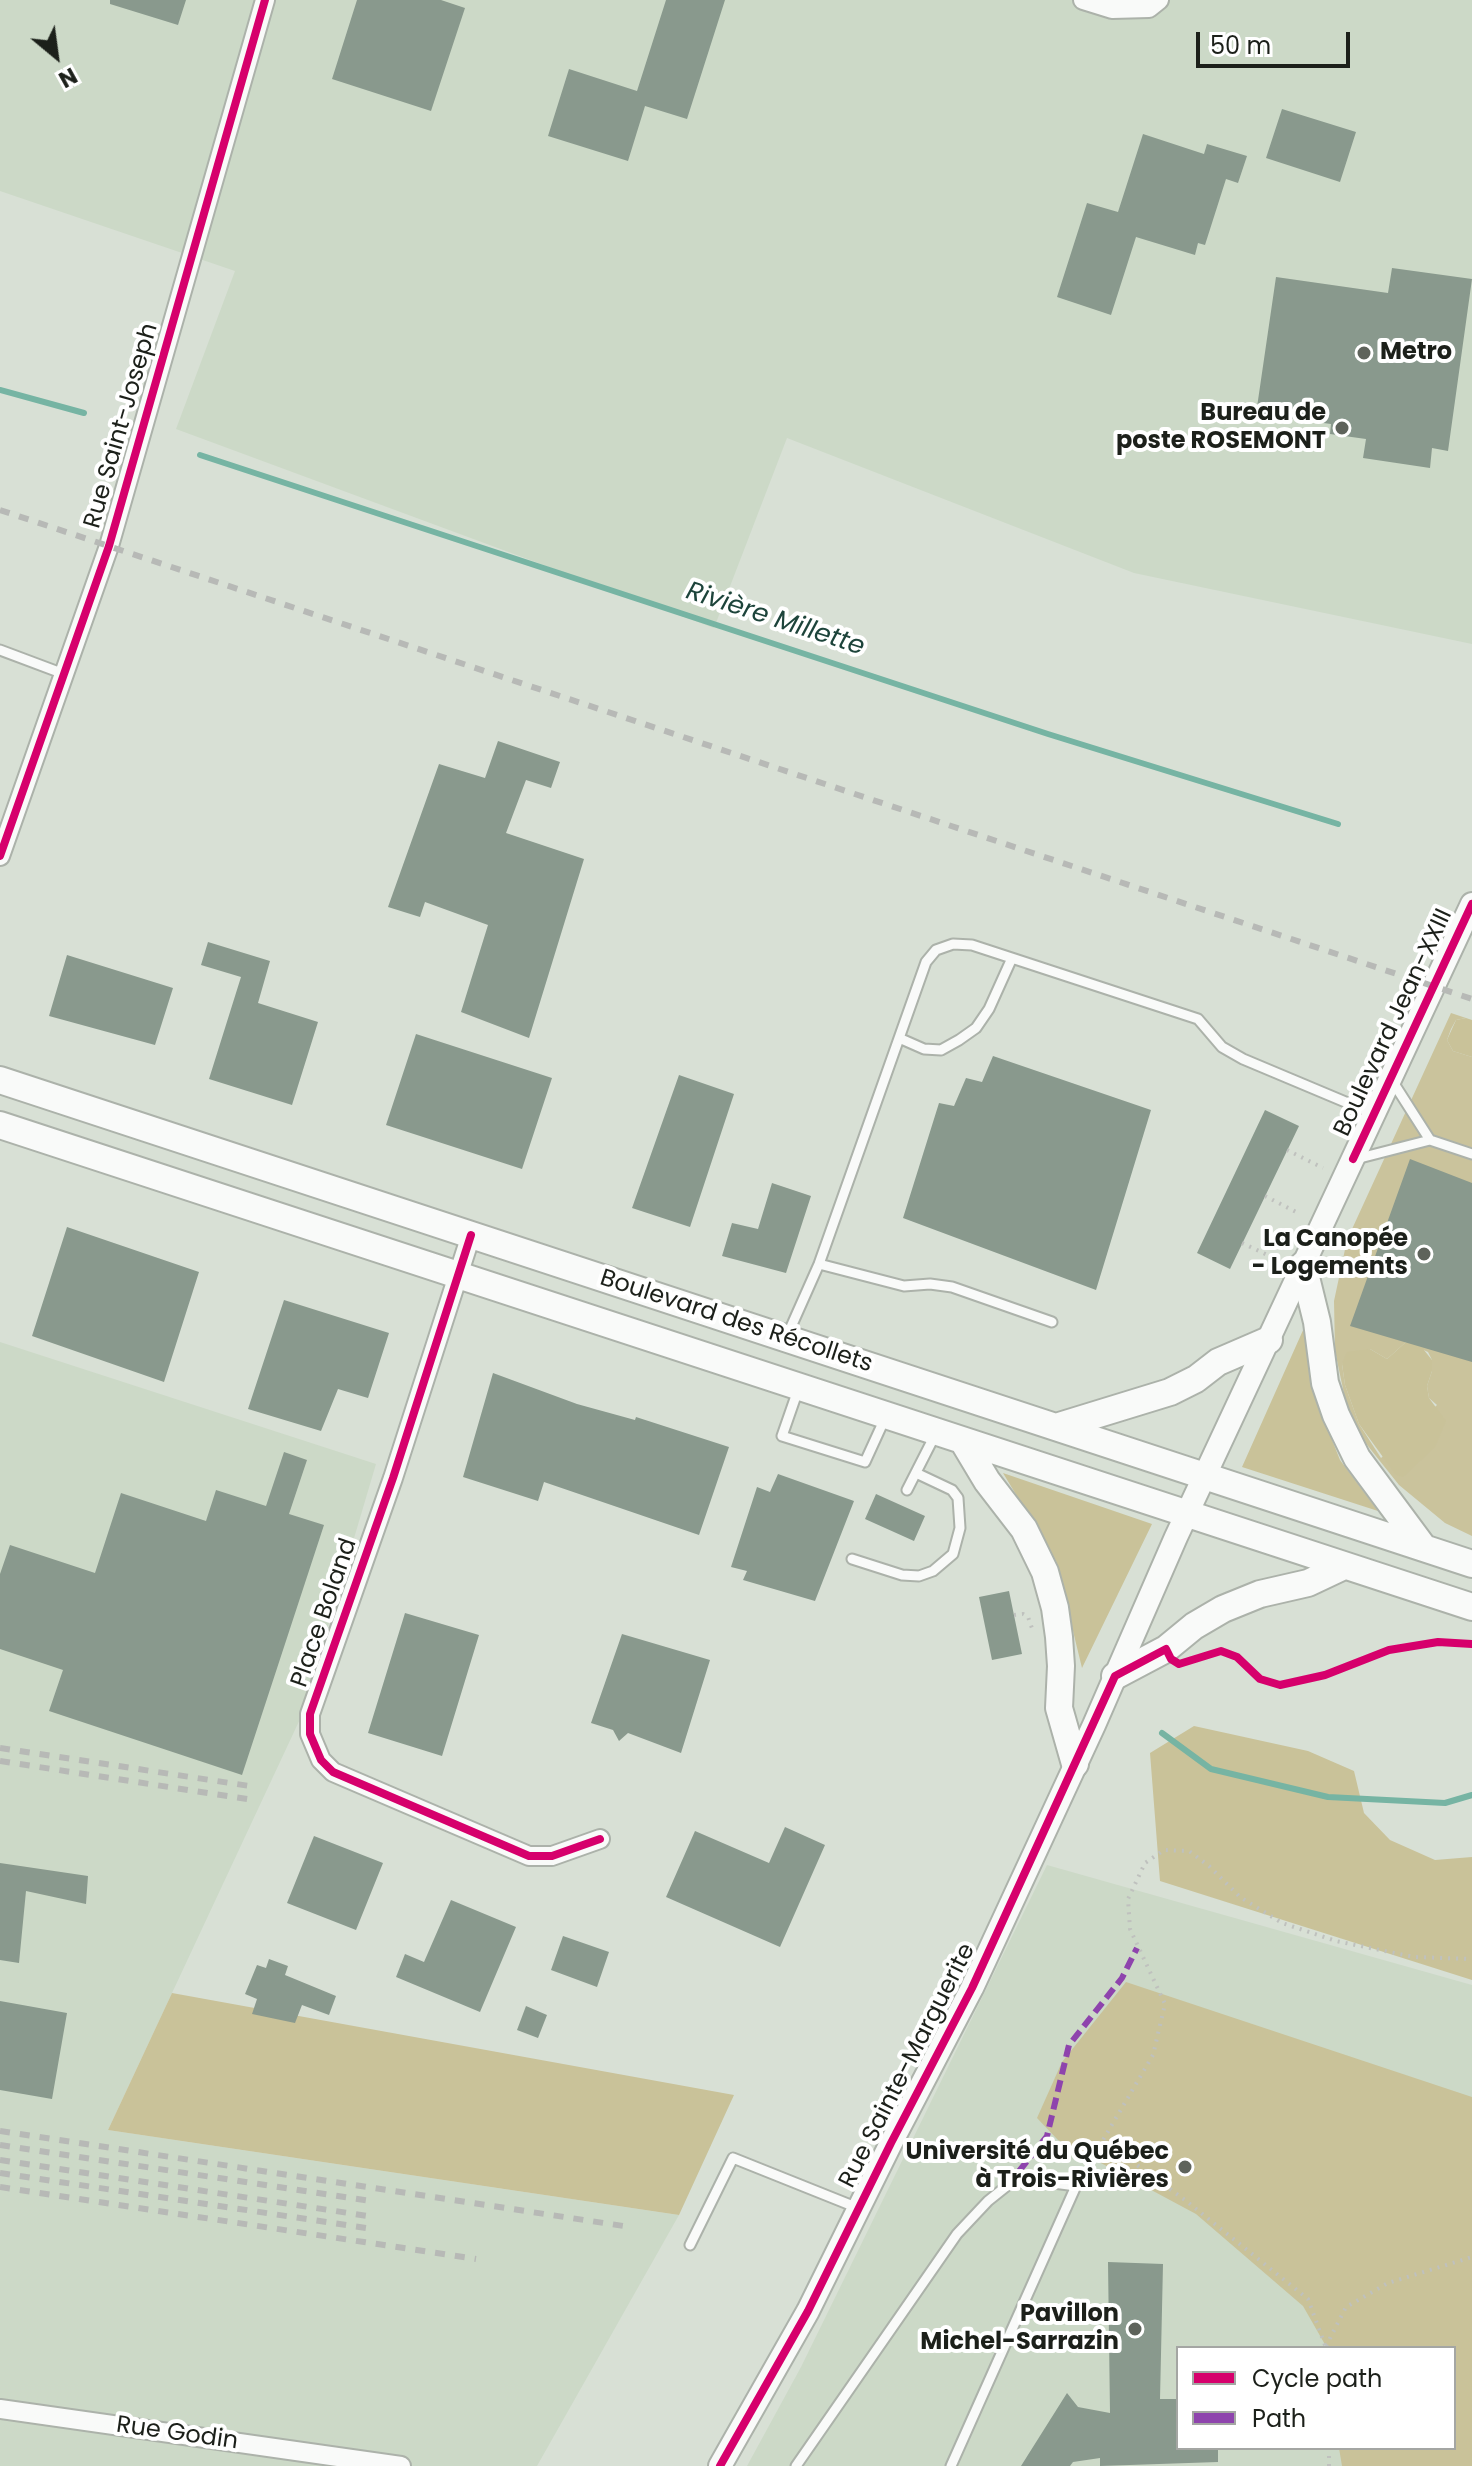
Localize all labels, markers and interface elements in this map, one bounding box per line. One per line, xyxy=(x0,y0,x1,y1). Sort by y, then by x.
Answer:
north arrow xyxy=(16,16,96,96)
scale bar xyxy=(1200,16,1354,66)
text: 50 m xyxy=(1210,29,1271,62)
text: N xyxy=(53,60,83,95)
street label: Rue Saint-Joseph xyxy=(79,320,165,532)
place label: Metro xyxy=(1380,339,1452,367)
marker: Metro xyxy=(1355,344,1373,362)
place label: Bureau de poste ROSEMONT xyxy=(1116,400,1326,456)
marker: Bureau de poste ROSEMONT xyxy=(1333,419,1351,437)
water label: Rivière Millette xyxy=(682,576,868,664)
street label: Boulevard Jean-XXIII xyxy=(1329,905,1459,1141)
place label: La Canopée - Logements xyxy=(1252,1226,1408,1282)
marker: La Canopée - Logements xyxy=(1415,1245,1433,1263)
street label: Boulevard des Récollets xyxy=(596,1264,876,1380)
street label: Place Boland xyxy=(286,1535,364,1691)
street label: Rue Sainte-Marguerite xyxy=(834,1939,982,2193)
place label: Université du Québec à Trois-Rivières xyxy=(906,2139,1169,2195)
marker: Université du Québec à Trois-Rivières xyxy=(1176,2158,1194,2176)
place label: Pavillon Michel-Sarrazin xyxy=(920,2301,1119,2357)
marker: Pavillon Michel-Sarrazin xyxy=(1126,2320,1144,2338)
legend xyxy=(1176,2346,1456,2450)
text: Cycle path xyxy=(1252,2362,1382,2395)
text: Path xyxy=(1252,2402,1306,2435)
street label: Rue Godin xyxy=(114,2411,240,2457)

